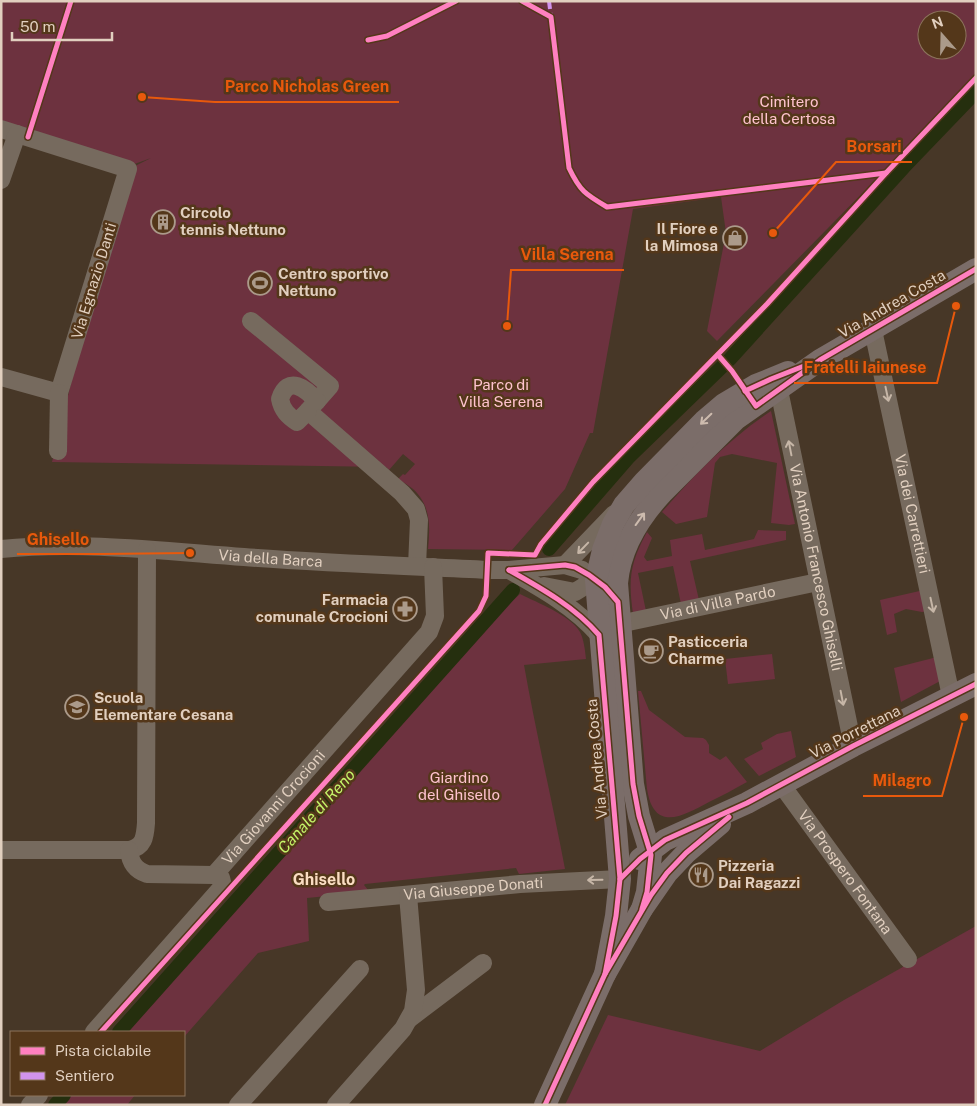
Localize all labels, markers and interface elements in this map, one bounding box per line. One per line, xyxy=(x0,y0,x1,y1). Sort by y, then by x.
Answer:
scale bar xyxy=(12,10,112,42)
north arrow xyxy=(917,10,967,60)
text: N xyxy=(930,13,945,32)
text: 50 m xyxy=(20,18,55,35)
callout: Parco Nicholas Green xyxy=(215,71,399,102)
text: Parco Nicholas Green xyxy=(225,77,389,96)
park label: Cimitero della Certosa xyxy=(743,93,835,127)
callout: Borsari xyxy=(836,131,912,162)
text: Borsari xyxy=(846,137,902,156)
place label: Circolo tennis Nettuno xyxy=(180,204,286,238)
building icon: Circolo tennis Nettuno xyxy=(150,209,176,235)
place label: Il Fiore e la Mimosa xyxy=(645,220,718,254)
street label: Via Egnazio Danti xyxy=(68,221,119,341)
shop icon: Il Fiore e la Mimosa xyxy=(722,225,748,251)
callout: Villa Serena xyxy=(511,239,624,270)
text: Villa Serena xyxy=(521,245,613,264)
place label: Centro sportivo Nettuno xyxy=(278,265,389,299)
street label: Via Andrea Costa xyxy=(835,266,948,341)
sports icon: Centro sportivo Nettuno xyxy=(247,270,273,296)
callout: Fratelli Iaiunese xyxy=(794,352,937,383)
text: Fratelli Iaiunese xyxy=(804,358,926,377)
park label: Parco di Villa Serena xyxy=(459,376,543,410)
one-way arrow xyxy=(883,386,892,402)
one-way arrow xyxy=(700,413,712,425)
one-way arrow xyxy=(785,441,794,457)
street label: Via dei Carrettieri xyxy=(892,453,934,575)
street label: Via Antonio Francesco Ghiselli xyxy=(787,462,846,672)
one-way arrow xyxy=(635,512,645,526)
callout: Ghisello xyxy=(17,523,100,554)
text: Ghisello xyxy=(27,530,89,549)
one-way arrow xyxy=(577,541,589,554)
street label: Via della Barca xyxy=(218,546,323,570)
street label: Via di Villa Pardo xyxy=(659,582,777,623)
place label: Farmacia comunale Crocioni xyxy=(256,591,388,625)
pharmacy icon: Farmacia comunale Crocioni xyxy=(392,596,418,622)
one-way arrow xyxy=(928,596,937,612)
place label: Pasticceria Charme xyxy=(668,633,748,667)
cafe icon: Pasticceria Charme xyxy=(638,638,664,664)
place label: Scuola Elementare Cesana xyxy=(94,689,233,723)
one-way arrow xyxy=(838,690,847,706)
school or university icon: Scuola Elementare Cesana xyxy=(64,694,90,720)
street label: Via Andrea Costa xyxy=(583,698,610,820)
street label: Via Porrettana xyxy=(807,701,903,762)
street label: Via Giovanni Crocioni xyxy=(218,747,328,868)
water label: Canale di Reno xyxy=(274,765,359,857)
callout: Milagro xyxy=(863,765,942,796)
park label: Giardino del Ghisello xyxy=(418,769,500,803)
text: Milagro xyxy=(872,771,932,790)
street label: Via Prospero Fontana xyxy=(795,807,896,937)
place label: Pizzeria Dai Ragazzi xyxy=(718,857,800,891)
restaurant icon: Pizzeria Dai Ragazzi xyxy=(688,862,714,888)
district label: Ghisello xyxy=(293,870,355,889)
street label: Via Giuseppe Donati xyxy=(403,874,544,903)
one-way arrow xyxy=(587,875,603,885)
legend xyxy=(10,1031,185,1096)
text: Pista ciclabile xyxy=(55,1042,151,1059)
text: Sentiero xyxy=(55,1067,114,1084)

